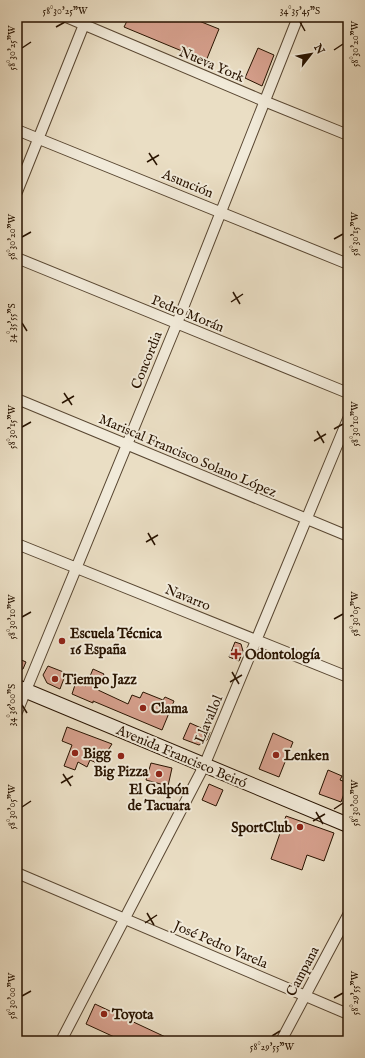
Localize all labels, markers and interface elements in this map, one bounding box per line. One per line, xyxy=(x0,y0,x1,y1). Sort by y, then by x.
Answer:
text: 58°30'25"W xyxy=(43,5,88,18)
text: 34°35'45"S xyxy=(280,5,320,18)
text: 58°30'20"W xyxy=(349,20,362,67)
text: 58°30'25"W xyxy=(6,25,19,70)
north arrow xyxy=(291,34,331,74)
text: N xyxy=(310,41,327,57)
street label: Nueva York xyxy=(176,43,248,87)
street label: Asunción xyxy=(158,165,216,203)
text: 58°30'15"W xyxy=(349,212,362,256)
text: 58°30'20"W xyxy=(6,213,19,260)
street label: Pedro Morán xyxy=(149,291,227,337)
text: 34°35'55"S xyxy=(6,303,19,343)
street label: Concordia xyxy=(127,328,167,392)
text: 58°30'10"W xyxy=(349,401,362,447)
text: 58°30'15"W xyxy=(6,405,19,449)
street label: Mariscal Francisco Solano López xyxy=(96,410,280,502)
street label: Navarro xyxy=(162,581,214,615)
text: 58°30'05"W xyxy=(349,591,362,637)
text: 58°30'10"W xyxy=(6,594,19,640)
place label: Escuela Técnica 16 España xyxy=(70,625,163,659)
marker: Escuela Técnica 16 España xyxy=(57,636,67,646)
place label: Odontología xyxy=(245,646,321,664)
marker: Odontología xyxy=(230,648,242,660)
place label: Tiempo Jazz xyxy=(62,671,137,689)
marker: Tiempo Jazz xyxy=(50,674,60,684)
text: 34°36'00"S xyxy=(6,684,19,726)
street label: Llavallol xyxy=(191,692,227,746)
place label: Clama xyxy=(151,700,189,718)
marker: Clama xyxy=(138,703,148,713)
street label: Avenida Francisco Beiró xyxy=(113,721,250,793)
place label: Bigg xyxy=(83,745,113,763)
place label: Lenken xyxy=(284,747,330,765)
marker: Bigg xyxy=(70,748,80,758)
marker: Lenken xyxy=(271,750,281,760)
marker: Big Pizza xyxy=(116,751,126,761)
place label: Big Pizza xyxy=(94,763,149,781)
marker: El Galpón de Tacuara xyxy=(154,769,164,779)
text: 58°30'00"W xyxy=(349,779,362,826)
place label: El Galpón de Tacuara xyxy=(128,781,191,815)
text: 58°30'05"W xyxy=(6,784,19,830)
place label: SportClub xyxy=(231,819,293,837)
marker: SportClub xyxy=(295,822,305,832)
street label: José Pedro Varela xyxy=(169,916,271,973)
street label: Campana xyxy=(282,943,324,1000)
text: 58°29'55"W xyxy=(349,970,362,1015)
text: 58°30'00"W xyxy=(6,972,19,1019)
place label: Toyota xyxy=(111,1006,154,1024)
marker: Toyota xyxy=(99,1009,109,1019)
text: 58°29'55"W xyxy=(250,1041,295,1054)

